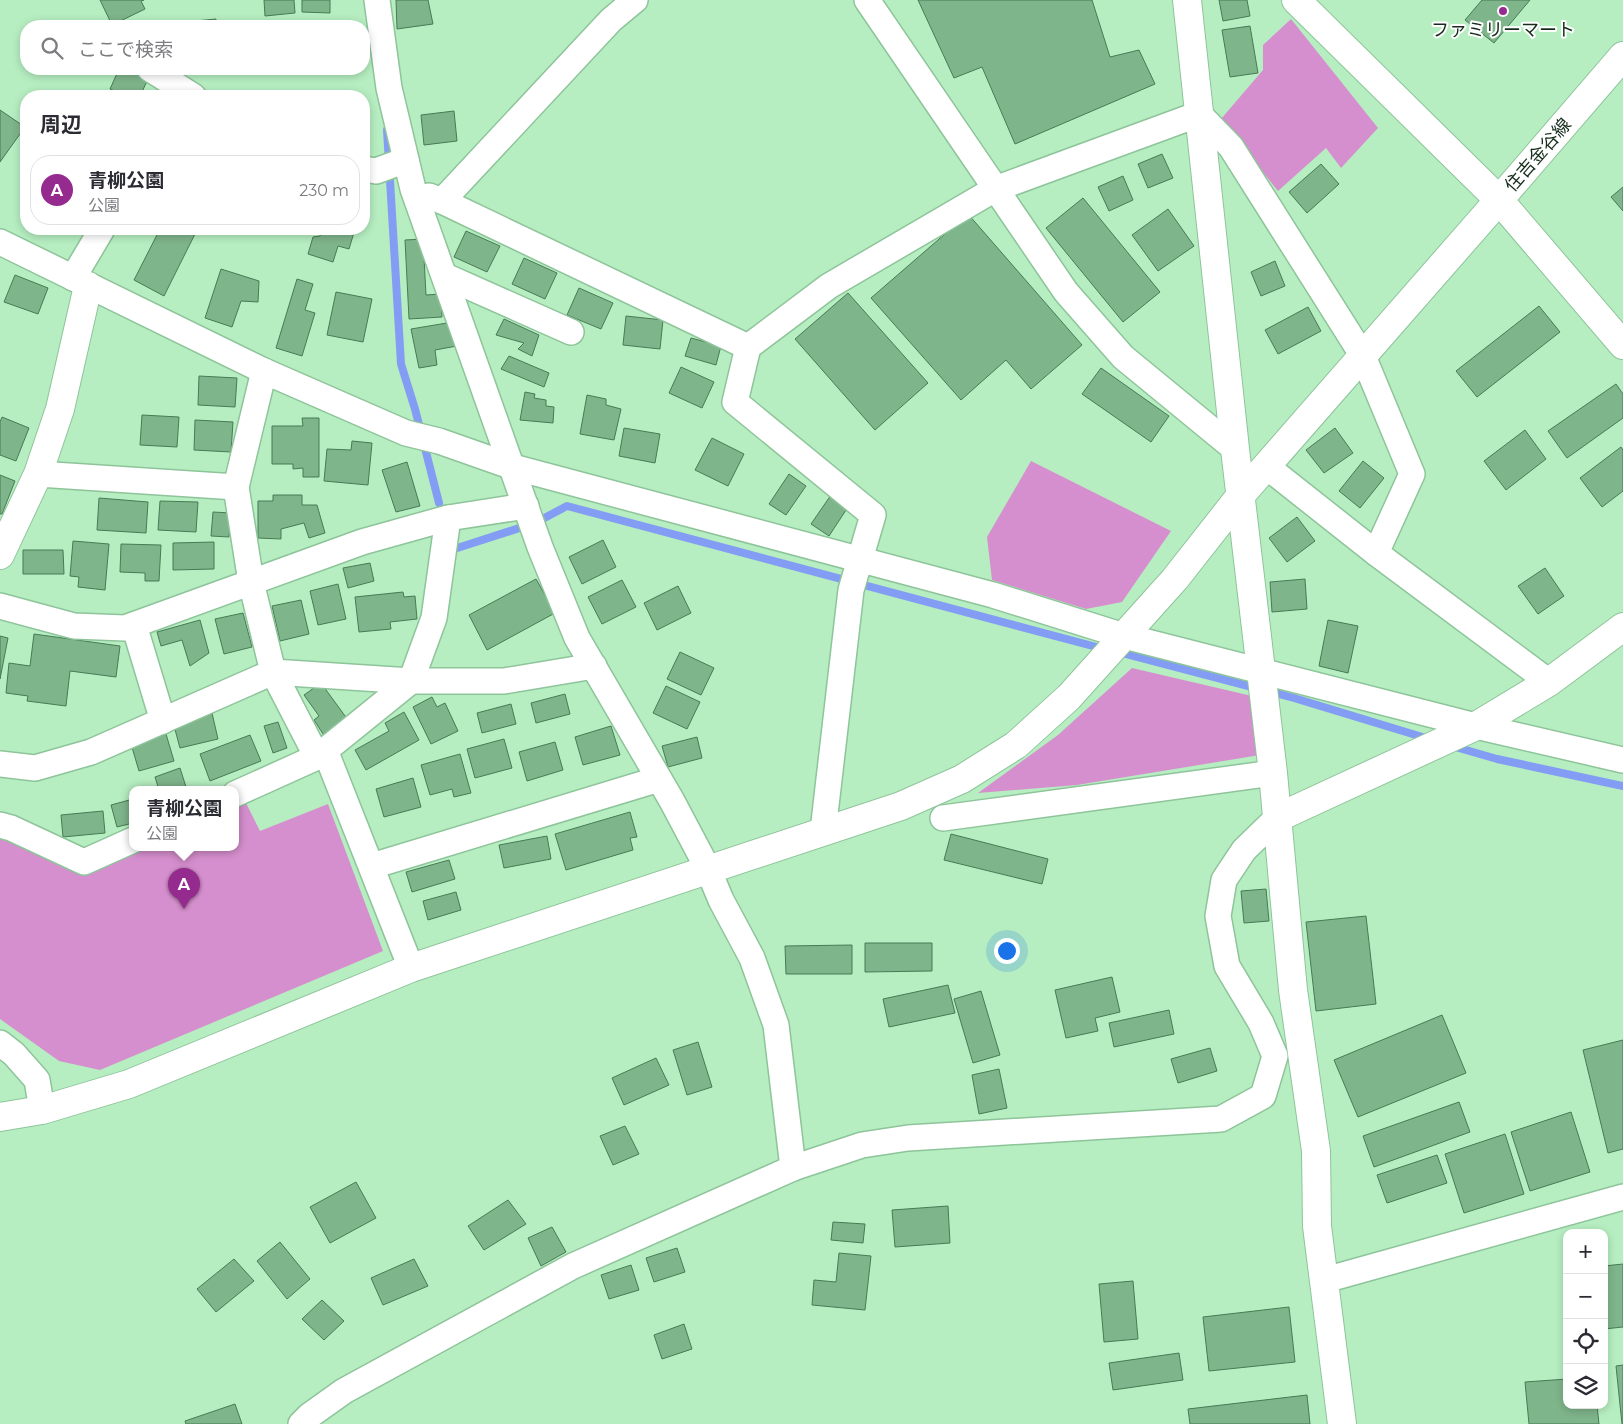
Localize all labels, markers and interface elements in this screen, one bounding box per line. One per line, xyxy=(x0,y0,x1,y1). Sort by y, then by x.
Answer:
marker: ファミリーマート xyxy=(1497,5,1509,17)
place label: ファミリーマート xyxy=(1431,19,1575,41)
search box xyxy=(20,20,370,75)
icon: search xyxy=(38,34,66,62)
text: ここで検索 xyxy=(78,38,173,61)
text: 周辺 xyxy=(40,112,82,137)
street label: 住吉金谷線 xyxy=(1500,114,1576,196)
text: 青柳公園 xyxy=(88,169,164,192)
text: A xyxy=(51,181,63,200)
text: 230 m xyxy=(299,181,349,200)
text: 公園 xyxy=(88,196,120,215)
popup xyxy=(129,786,239,851)
text: 青柳公園 xyxy=(146,797,222,820)
text: 公園 xyxy=(146,824,178,843)
pin: A xyxy=(168,868,200,909)
your location xyxy=(994,938,1020,964)
map controls xyxy=(1563,1229,1608,1409)
button: + xyxy=(1563,1229,1608,1274)
button: − xyxy=(1563,1274,1608,1319)
button: locate xyxy=(1563,1319,1608,1364)
button: layers xyxy=(1563,1364,1608,1409)

